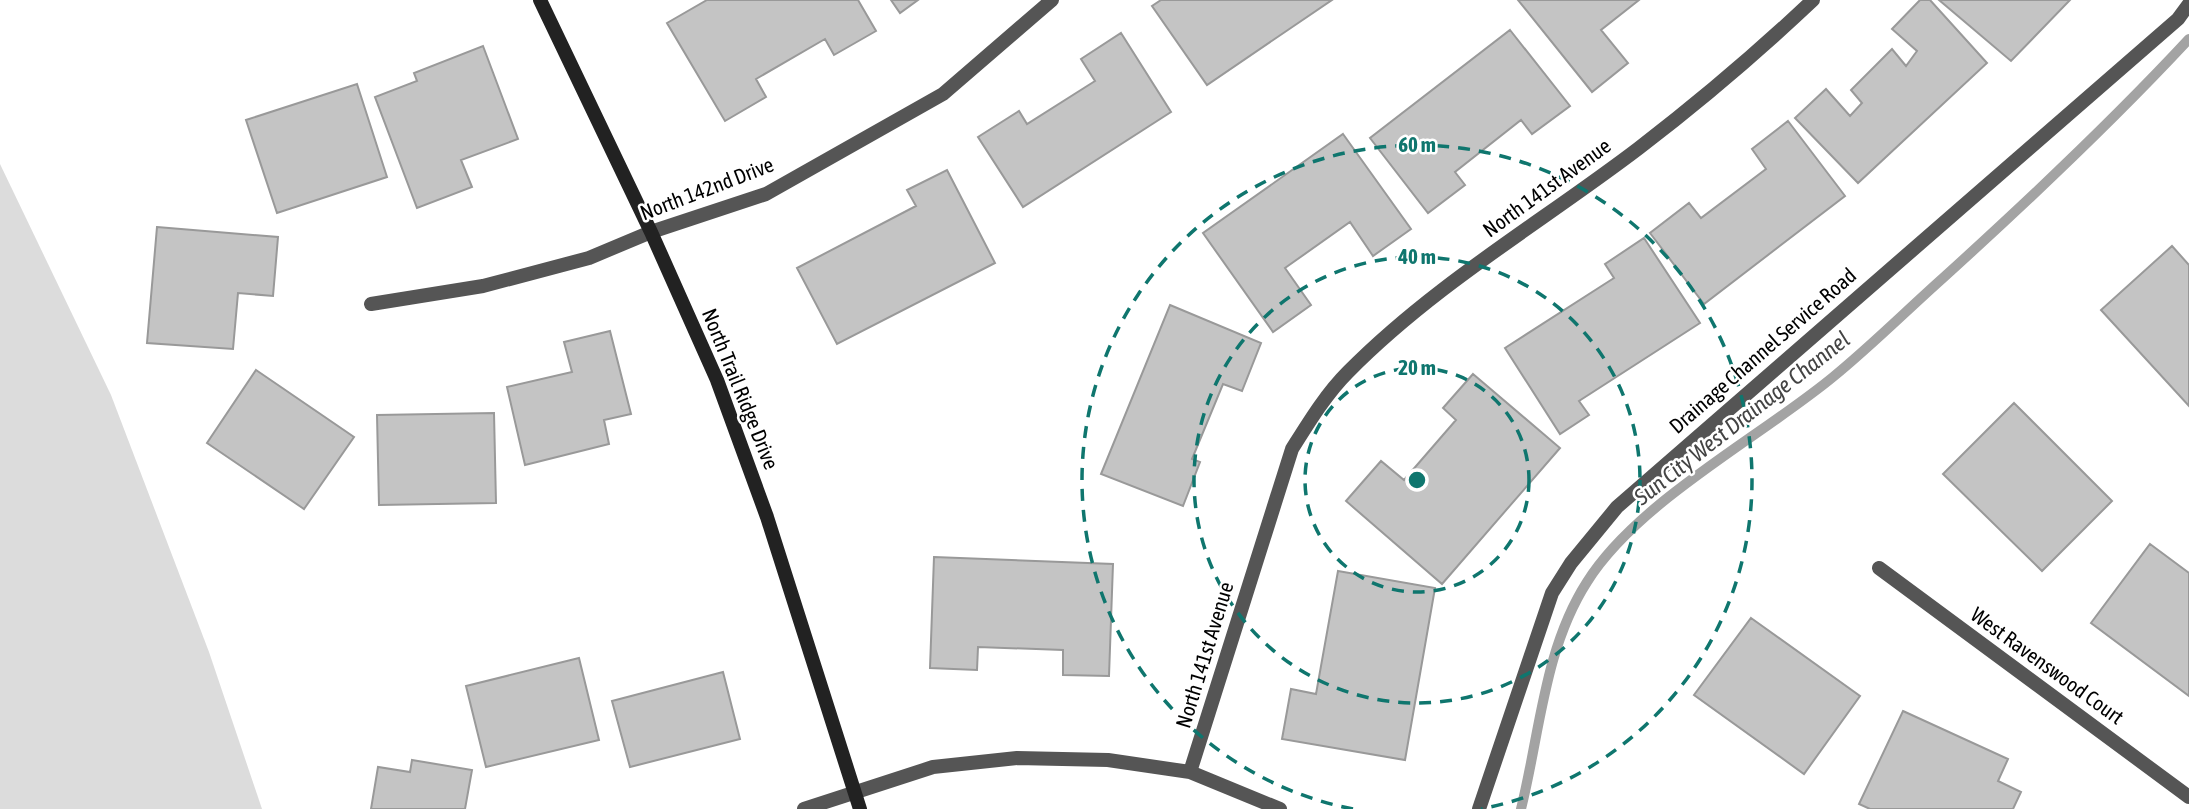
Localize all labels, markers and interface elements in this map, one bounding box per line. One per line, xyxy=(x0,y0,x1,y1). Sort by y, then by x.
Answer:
text: 60 m xyxy=(1398,132,1436,156)
street label: North 141st Avenue xyxy=(1478,133,1615,241)
street label: North 142nd Drive xyxy=(637,152,777,224)
text: 40 m xyxy=(1397,244,1436,268)
street label: Drainage Channel Service Road xyxy=(1664,263,1860,438)
street label: North Trail Ridge Drive xyxy=(698,305,784,472)
water label: Sun City West Drainage Channel xyxy=(1628,326,1855,511)
text: 20 m xyxy=(1398,355,1436,379)
centre of rings xyxy=(1405,468,1429,492)
street label: North 141st Avenue xyxy=(1170,579,1238,731)
street label: West Ravenswood Court xyxy=(1967,602,2129,729)

